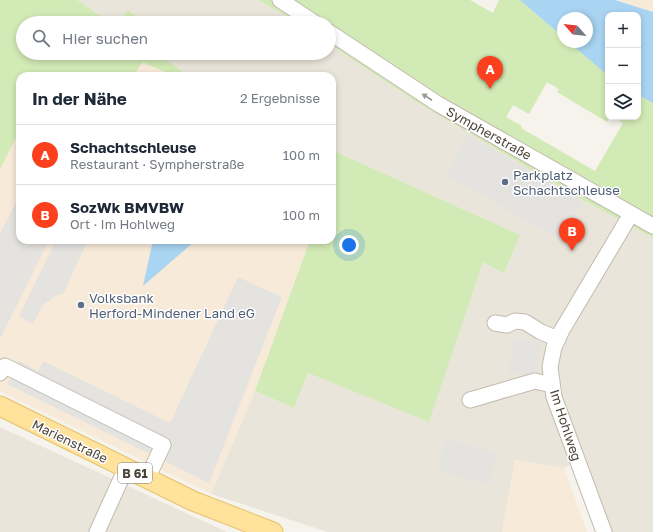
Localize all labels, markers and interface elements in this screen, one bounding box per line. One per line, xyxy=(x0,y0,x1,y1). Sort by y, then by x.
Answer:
north arrow xyxy=(557,12,593,48)
map controls xyxy=(605,12,641,120)
button: + xyxy=(605,12,641,48)
search box xyxy=(16,16,336,60)
icon: search xyxy=(30,27,52,49)
text: Hier suchen xyxy=(62,29,148,47)
button: − xyxy=(605,48,641,84)
pin: A xyxy=(477,56,503,89)
button: layers xyxy=(605,84,641,120)
text: In der Nähe xyxy=(32,88,127,109)
text: 2 Ergebnisse xyxy=(240,90,320,106)
one-way arrow xyxy=(422,93,432,101)
street label: Sympherstraße xyxy=(444,103,534,163)
text: Schachtschleuse xyxy=(70,138,196,156)
text: A xyxy=(40,147,50,163)
text: 100 m xyxy=(283,147,320,163)
text: Restaurant · Sympherstraße xyxy=(70,156,244,172)
place label: Parkplatz Schachtschleuse xyxy=(513,167,620,198)
marker: Parkplatz Schachtschleuse xyxy=(500,177,510,187)
text: SozWk BMVBW xyxy=(70,198,184,216)
text: B xyxy=(40,207,50,223)
text: 100 m xyxy=(283,207,320,223)
text: Ort · Im Hohlweg xyxy=(70,216,175,232)
pin: B xyxy=(559,218,585,251)
your location xyxy=(339,235,359,255)
place label: Volksbank Herford-Mindener Land eG xyxy=(89,290,255,321)
marker: Volksbank Herford-Mindener Land eG xyxy=(76,300,86,310)
street label: Im Hohlweg xyxy=(547,387,585,463)
street label: Marienstraße xyxy=(30,416,110,466)
road number: B 61 xyxy=(118,463,152,483)

